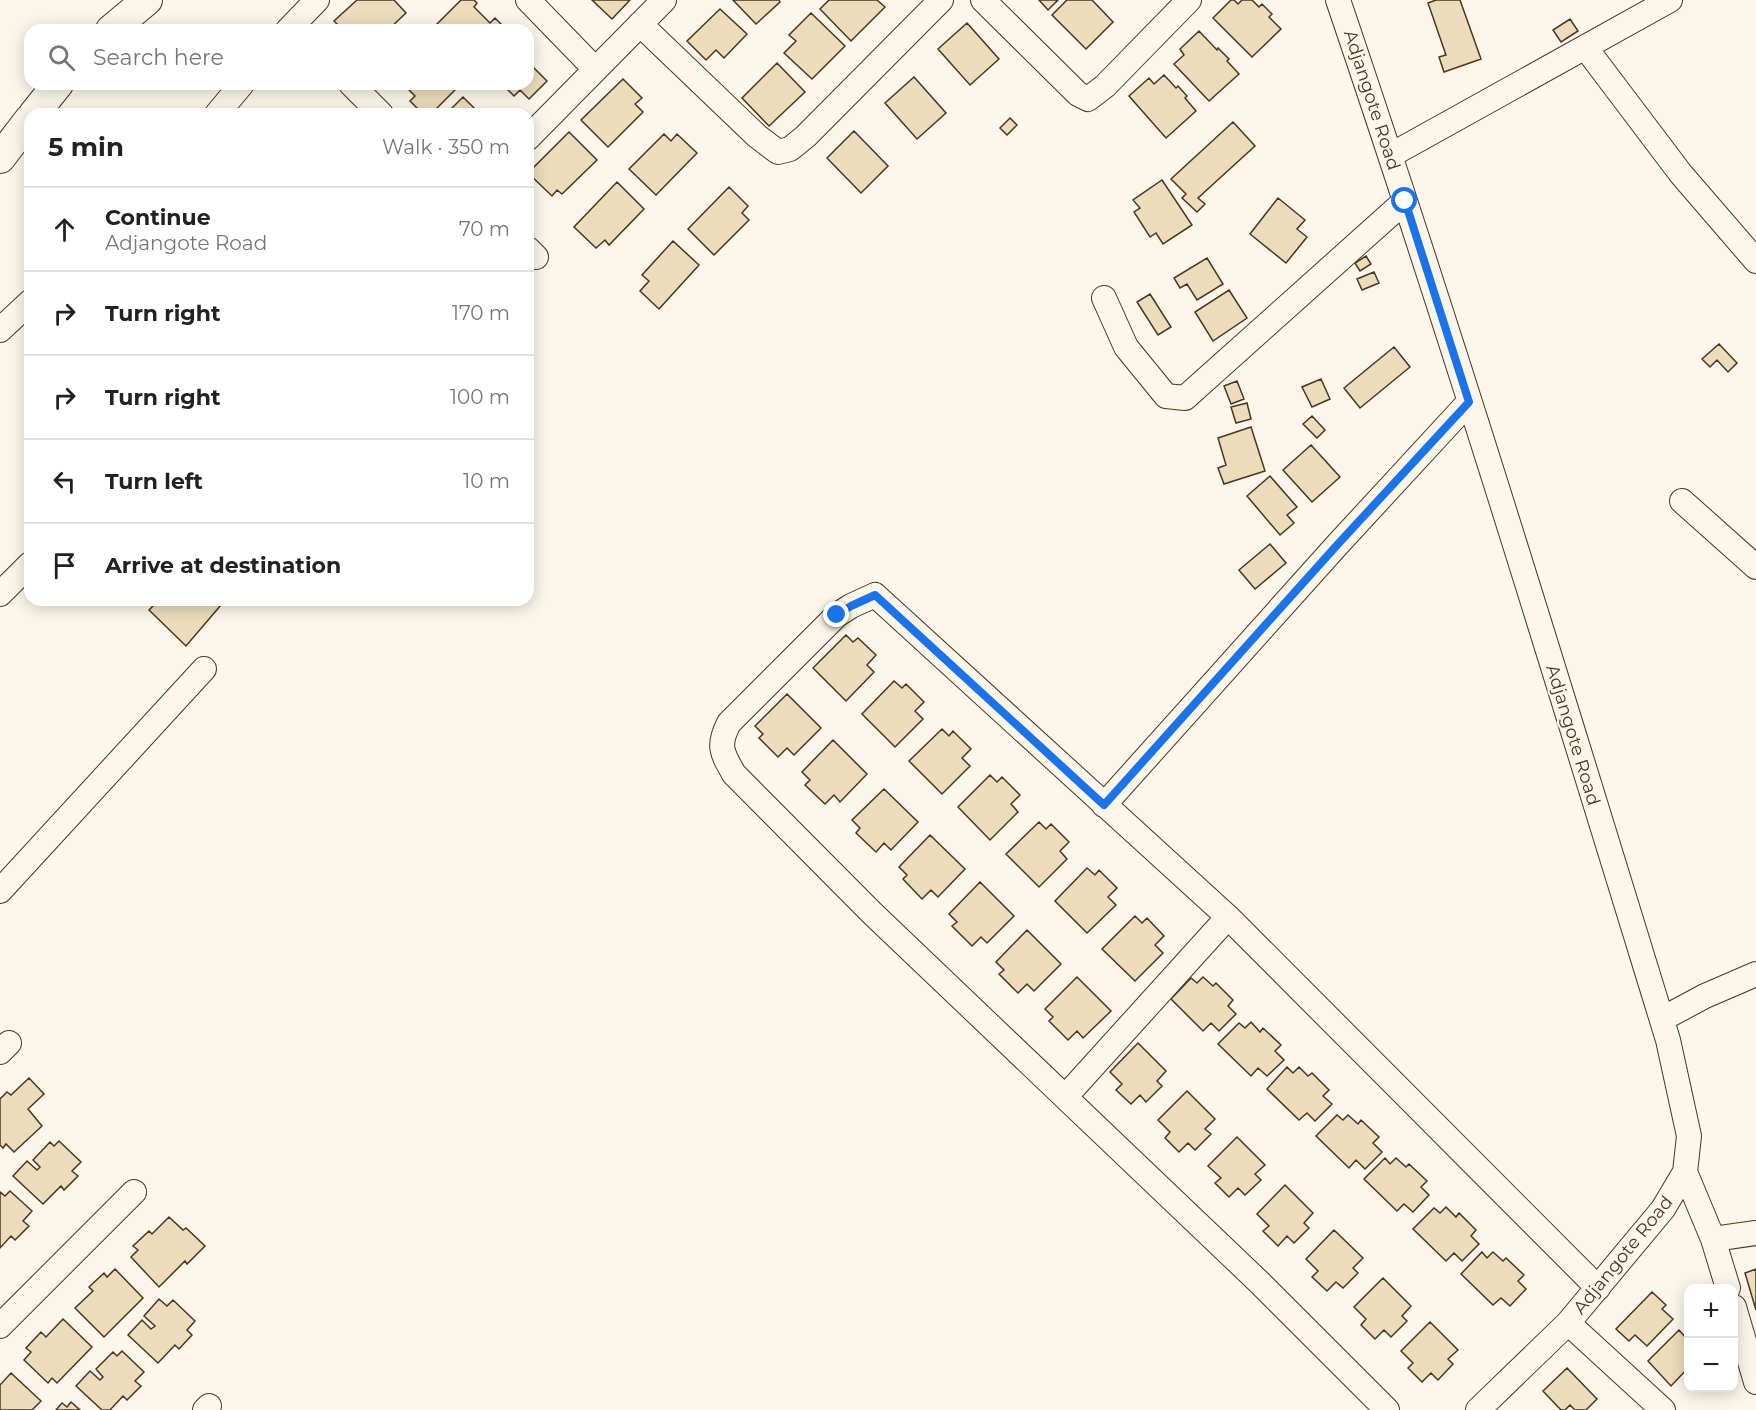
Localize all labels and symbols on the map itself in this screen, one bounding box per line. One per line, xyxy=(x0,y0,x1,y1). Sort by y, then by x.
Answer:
street label: Adjangote Road xyxy=(1339,27,1405,173)
route start xyxy=(1391,187,1417,213)
route end xyxy=(823,601,849,627)
street label: Adjangote Road xyxy=(1541,662,1605,808)
street label: Adjangote Road xyxy=(1569,1191,1677,1319)

